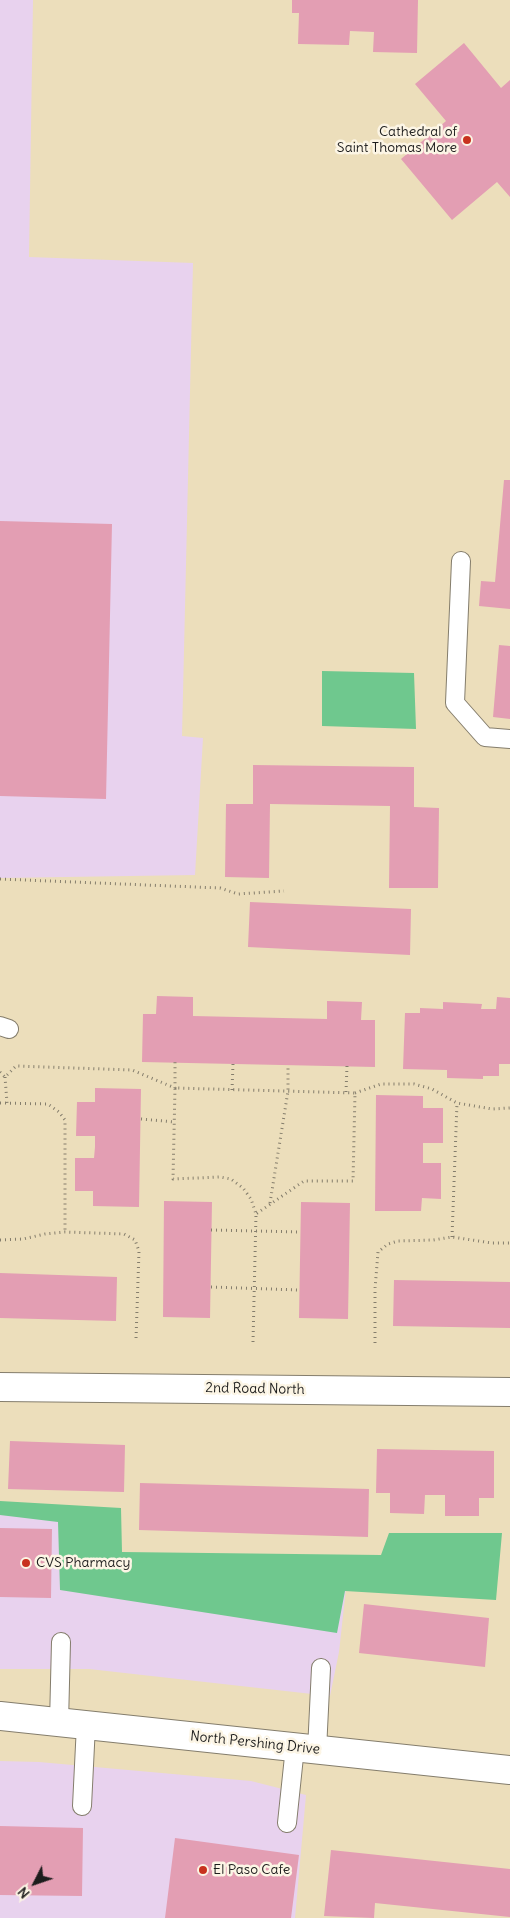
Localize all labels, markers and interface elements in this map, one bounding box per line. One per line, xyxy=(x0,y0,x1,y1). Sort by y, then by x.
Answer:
place label: Cathedral of Saint Thomas More xyxy=(337,124,457,156)
marker: Cathedral of Saint Thomas More xyxy=(461,134,473,146)
street label: 2nd Road North xyxy=(205,1380,305,1398)
place label: CVS Pharmacy xyxy=(36,1555,131,1571)
marker: CVS Pharmacy xyxy=(20,1557,32,1569)
street label: North Pershing Drive xyxy=(189,1728,321,1758)
north arrow xyxy=(10,1858,60,1908)
place label: El Paso Cafe xyxy=(213,1862,290,1878)
marker: El Paso Cafe xyxy=(197,1864,209,1876)
text: N xyxy=(14,1883,34,1902)

